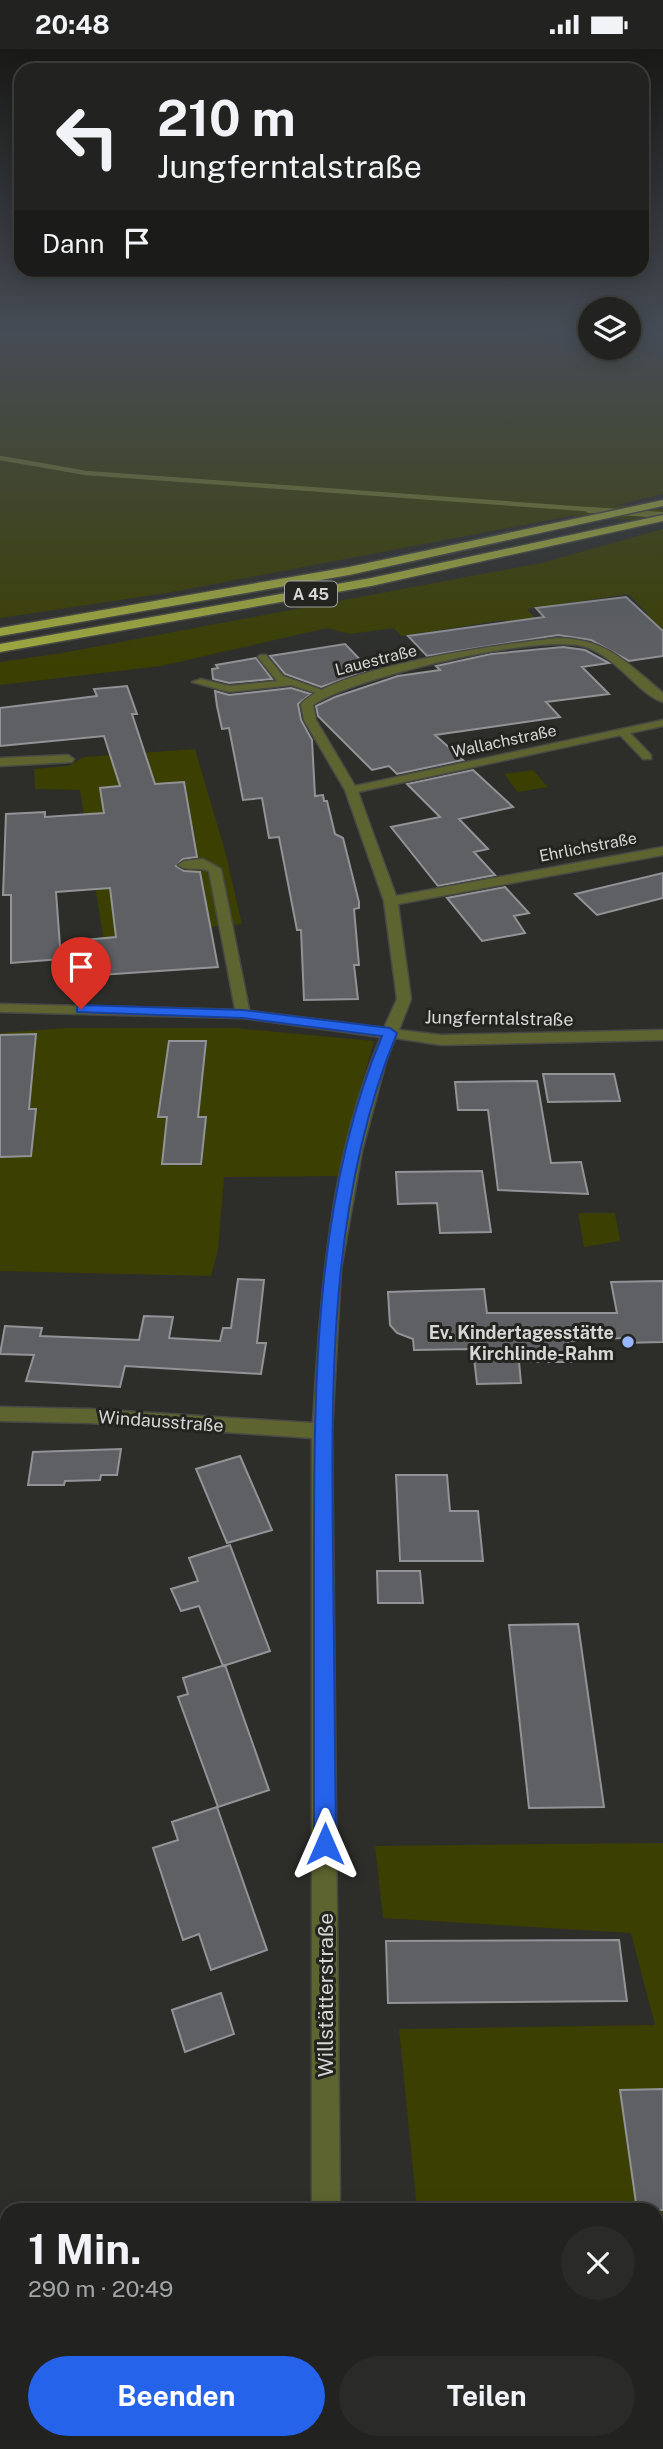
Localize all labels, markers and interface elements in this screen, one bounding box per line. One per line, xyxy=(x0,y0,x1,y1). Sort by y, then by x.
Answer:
text: 20:48 xyxy=(35,9,110,40)
text: 210 m xyxy=(157,89,296,147)
icon: left xyxy=(42,91,133,182)
text: Jungferntalstraße xyxy=(157,148,422,185)
icon: arrive xyxy=(118,224,156,262)
text: Dann xyxy=(42,228,104,259)
map controls xyxy=(578,297,641,360)
button: layers xyxy=(578,297,641,360)
road number: A 45 xyxy=(285,581,337,607)
street label: Lauestraße xyxy=(333,641,419,679)
street label: Wallachstraße xyxy=(450,721,558,761)
street label: Ehrlichstraße xyxy=(538,828,638,866)
pin xyxy=(51,937,111,1009)
icon: arrive xyxy=(62,948,100,986)
street label: Jungferntalstraße xyxy=(424,1006,574,1030)
place label: Ev. Kindertagesstätte Kirchlinde-Rahm xyxy=(429,1322,614,1364)
marker: Ev. Kindertagesstätte Kirchlinde-Rahm xyxy=(620,1334,636,1350)
street label: Windausstraße xyxy=(98,1406,224,1436)
position arrow xyxy=(288,1807,362,1881)
street label: Willstätterstraße xyxy=(313,1913,338,2077)
text: 1 Min. xyxy=(28,2224,142,2273)
button: close xyxy=(561,2226,635,2300)
text: 290 m · 20:49 xyxy=(28,2275,173,2302)
button: Beenden xyxy=(28,2356,325,2436)
button: Teilen xyxy=(339,2356,635,2436)

